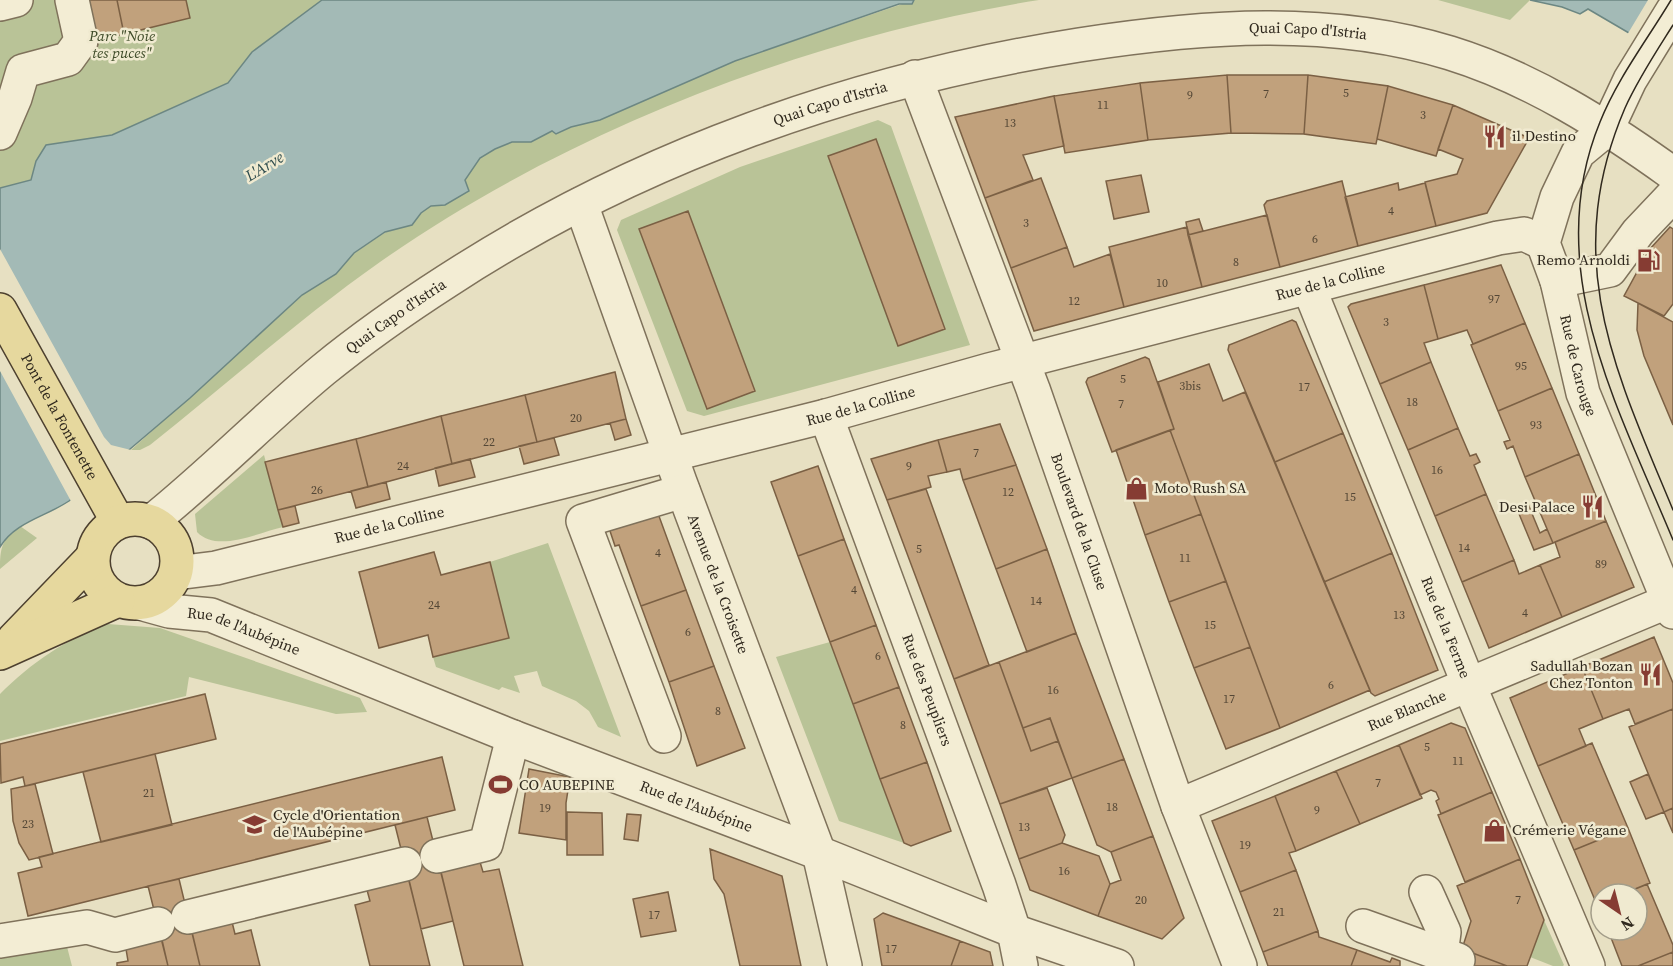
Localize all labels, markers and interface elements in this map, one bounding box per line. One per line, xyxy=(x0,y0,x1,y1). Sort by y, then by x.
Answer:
street label: Quai Capo d'Istria xyxy=(1249,17,1369,45)
park label: Parc "Noie tes puces" xyxy=(88,25,155,63)
street label: Quai Capo d'Istria xyxy=(770,75,890,131)
house number: 5 xyxy=(1343,85,1349,101)
house number: 7 xyxy=(1263,86,1269,102)
house number: 9 xyxy=(1187,87,1193,103)
house number: 11 xyxy=(1097,97,1109,113)
house number: 3 xyxy=(1420,107,1426,123)
house number: 13 xyxy=(1004,115,1016,131)
restaurant icon: il Destino xyxy=(1481,123,1507,149)
place label: il Destino xyxy=(1512,125,1576,146)
water label: L'Arve xyxy=(240,146,288,187)
house number: 4 xyxy=(1388,203,1394,219)
house number: 3 xyxy=(1023,215,1029,231)
house number: 6 xyxy=(1312,231,1318,247)
fuel station icon: Remo Arnoldi xyxy=(1635,247,1661,273)
place label: Remo Arnoldi xyxy=(1537,249,1630,270)
house number: 8 xyxy=(1233,254,1239,270)
street label: Rue de la Colline xyxy=(1273,257,1388,305)
street label: Quai Capo d'Istria xyxy=(341,273,450,359)
house number: 10 xyxy=(1156,275,1168,291)
house number: 97 xyxy=(1488,291,1500,307)
house number: 12 xyxy=(1068,293,1080,309)
street label: Rue de Carouge xyxy=(1555,312,1602,419)
house number: 3 xyxy=(1383,314,1389,330)
street label: Pont de la Fontenette xyxy=(16,349,104,484)
house number: 95 xyxy=(1515,358,1527,374)
house number: 5 xyxy=(1120,371,1126,387)
house number: 3bis xyxy=(1179,378,1201,394)
house number: 17 xyxy=(1298,379,1310,395)
street label: Rue de la Colline xyxy=(804,380,918,431)
house number: 18 xyxy=(1406,394,1418,410)
house number: 7 xyxy=(1118,396,1124,412)
house number: 20 xyxy=(570,410,582,426)
house number: 93 xyxy=(1530,417,1542,433)
house number: 22 xyxy=(483,434,495,450)
house number: 7 xyxy=(973,445,979,461)
street label: Boulevard de la Cluse xyxy=(1046,450,1113,593)
house number: 24 xyxy=(397,458,409,474)
house number: 9 xyxy=(906,458,912,474)
house number: 16 xyxy=(1431,462,1443,478)
shop icon: Moto Rush SA xyxy=(1123,475,1149,501)
place label: Moto Rush SA xyxy=(1154,477,1247,498)
house number: 26 xyxy=(311,482,323,498)
house number: 12 xyxy=(1002,484,1014,500)
house number: 15 xyxy=(1344,489,1356,505)
restaurant icon: Desi Palace xyxy=(1580,494,1606,520)
place label: Desi Palace xyxy=(1499,496,1575,517)
street label: Rue de la Colline xyxy=(332,500,447,548)
street label: Avenue de la Croisette xyxy=(683,511,755,657)
house number: 14 xyxy=(1458,540,1470,556)
house number: 5 xyxy=(916,541,922,557)
house number: 4 xyxy=(655,545,661,561)
house number: 11 xyxy=(1179,550,1191,566)
house number: 89 xyxy=(1595,556,1607,572)
street label: Rue de la Ferme xyxy=(1416,573,1476,682)
house number: 4 xyxy=(851,582,857,598)
house number: 14 xyxy=(1030,593,1042,609)
house number: 24 xyxy=(428,597,440,613)
street label: Rue de l'Aubépine xyxy=(186,602,304,660)
house number: 4 xyxy=(1522,605,1528,621)
house number: 13 xyxy=(1393,607,1405,623)
house number: 15 xyxy=(1204,617,1216,633)
house number: 6 xyxy=(685,624,691,640)
street label: Rue des Peupliers xyxy=(897,631,958,749)
house number: 6 xyxy=(875,648,881,664)
place label: Sadullah Bozan Chez Tonton xyxy=(1530,655,1633,693)
restaurant icon: Sadullah Bozan Chez Tonton xyxy=(1638,662,1664,688)
house number: 6 xyxy=(1328,677,1334,693)
house number: 16 xyxy=(1047,682,1059,698)
street label: Rue Blanche xyxy=(1364,684,1450,736)
house number: 17 xyxy=(1223,691,1235,707)
house number: 8 xyxy=(715,703,721,719)
house number: 8 xyxy=(900,717,906,733)
house number: 5 xyxy=(1424,739,1430,755)
house number: 11 xyxy=(1452,753,1464,769)
sports icon: CO AUBEPINE xyxy=(488,772,514,798)
place label: CO AUBEPINE xyxy=(519,774,614,795)
street label: Rue de l'Aubépine xyxy=(637,775,756,837)
house number: 7 xyxy=(1375,775,1381,791)
house number: 21 xyxy=(143,785,155,801)
house number: 18 xyxy=(1106,799,1118,815)
house number: 19 xyxy=(539,800,551,816)
house number: 9 xyxy=(1314,802,1320,818)
place label: Cycle d'Orientation de l'Aubépine xyxy=(273,804,400,842)
school or university icon: Cycle d'Orientation de l'Aubépine xyxy=(242,811,268,837)
house number: 23 xyxy=(22,816,34,832)
shop icon: Crémerie Végane xyxy=(1481,817,1507,843)
house number: 13 xyxy=(1018,819,1030,835)
place label: Crémerie Végane xyxy=(1512,819,1627,840)
house number: 19 xyxy=(1239,837,1251,853)
house number: 16 xyxy=(1058,863,1070,879)
north arrow xyxy=(1589,882,1649,942)
house number: 20 xyxy=(1135,892,1147,908)
house number: 7 xyxy=(1515,892,1521,908)
house number: 21 xyxy=(1273,904,1285,920)
house number: 17 xyxy=(648,907,660,923)
text: N xyxy=(1616,912,1639,937)
house number: 17 xyxy=(885,941,897,957)

